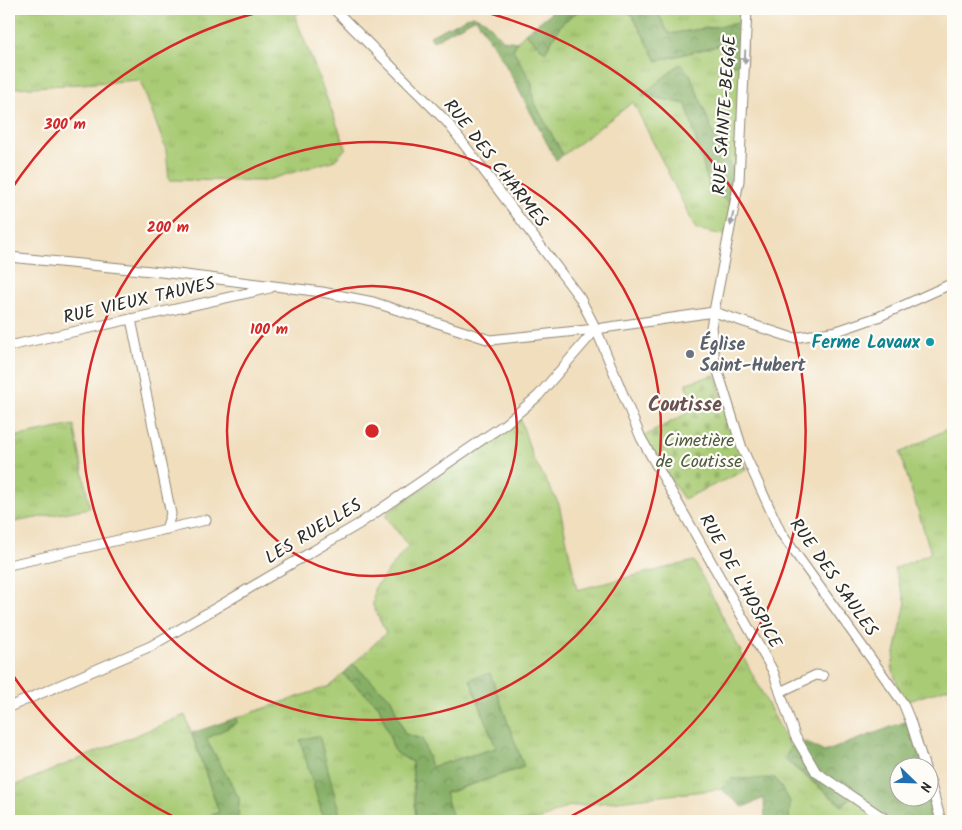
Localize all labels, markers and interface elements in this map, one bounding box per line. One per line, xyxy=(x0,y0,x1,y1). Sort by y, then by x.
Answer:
street label: RUE SAINTE-BEGGE xyxy=(705,34,746,196)
one-way arrow xyxy=(741,50,749,66)
street label: RUE DES CHARMES xyxy=(435,93,555,235)
text: 300 m xyxy=(43,113,86,137)
one-way arrow xyxy=(727,211,735,227)
text: 200 m xyxy=(147,216,189,240)
street label: RUE VIEUX TAUVES xyxy=(61,270,219,333)
text: 100 m xyxy=(250,318,288,342)
place label: Ferme Lavaux xyxy=(811,329,920,358)
place label: Église Saint-Hubert xyxy=(700,331,806,381)
marker: Ferme Lavaux xyxy=(924,336,936,348)
marker: Église Saint-Hubert xyxy=(684,348,696,360)
district label: Coutisse xyxy=(648,390,722,422)
centre of rings xyxy=(363,422,381,440)
park label: Cimetière de Coutisse xyxy=(656,427,742,477)
street label: LES RUELLES xyxy=(260,492,368,573)
street label: RUE DE L'HOSPICE xyxy=(691,509,789,655)
street label: RUE DES SAULES xyxy=(781,513,885,644)
north arrow xyxy=(890,758,940,808)
text: N xyxy=(913,778,937,795)

